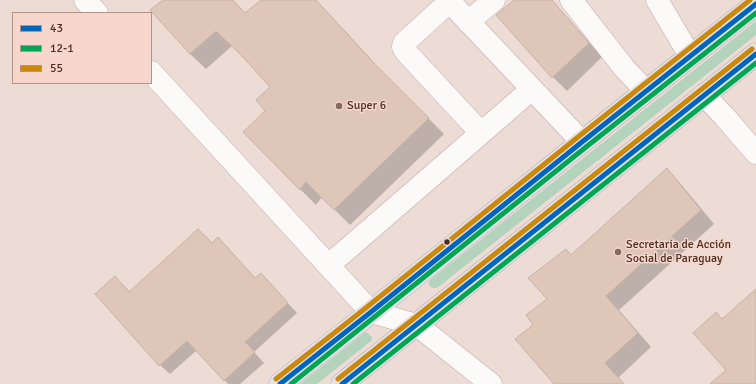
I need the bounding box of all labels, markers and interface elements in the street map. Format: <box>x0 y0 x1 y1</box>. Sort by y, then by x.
legend <box>12 12 152 84</box>
text: 43 <box>50 21 63 36</box>
text: 12-1 <box>50 41 74 56</box>
text: 55 <box>50 61 63 76</box>
place label: Super 6 <box>347 99 386 113</box>
marker: Super 6 <box>334 101 344 111</box>
unlabelled marker <box>442 237 452 247</box>
place label: Secretaría de Acción Social de Paraguay <box>626 238 731 266</box>
marker: Secretaría de Acción Social de Paraguay <box>613 247 623 257</box>

